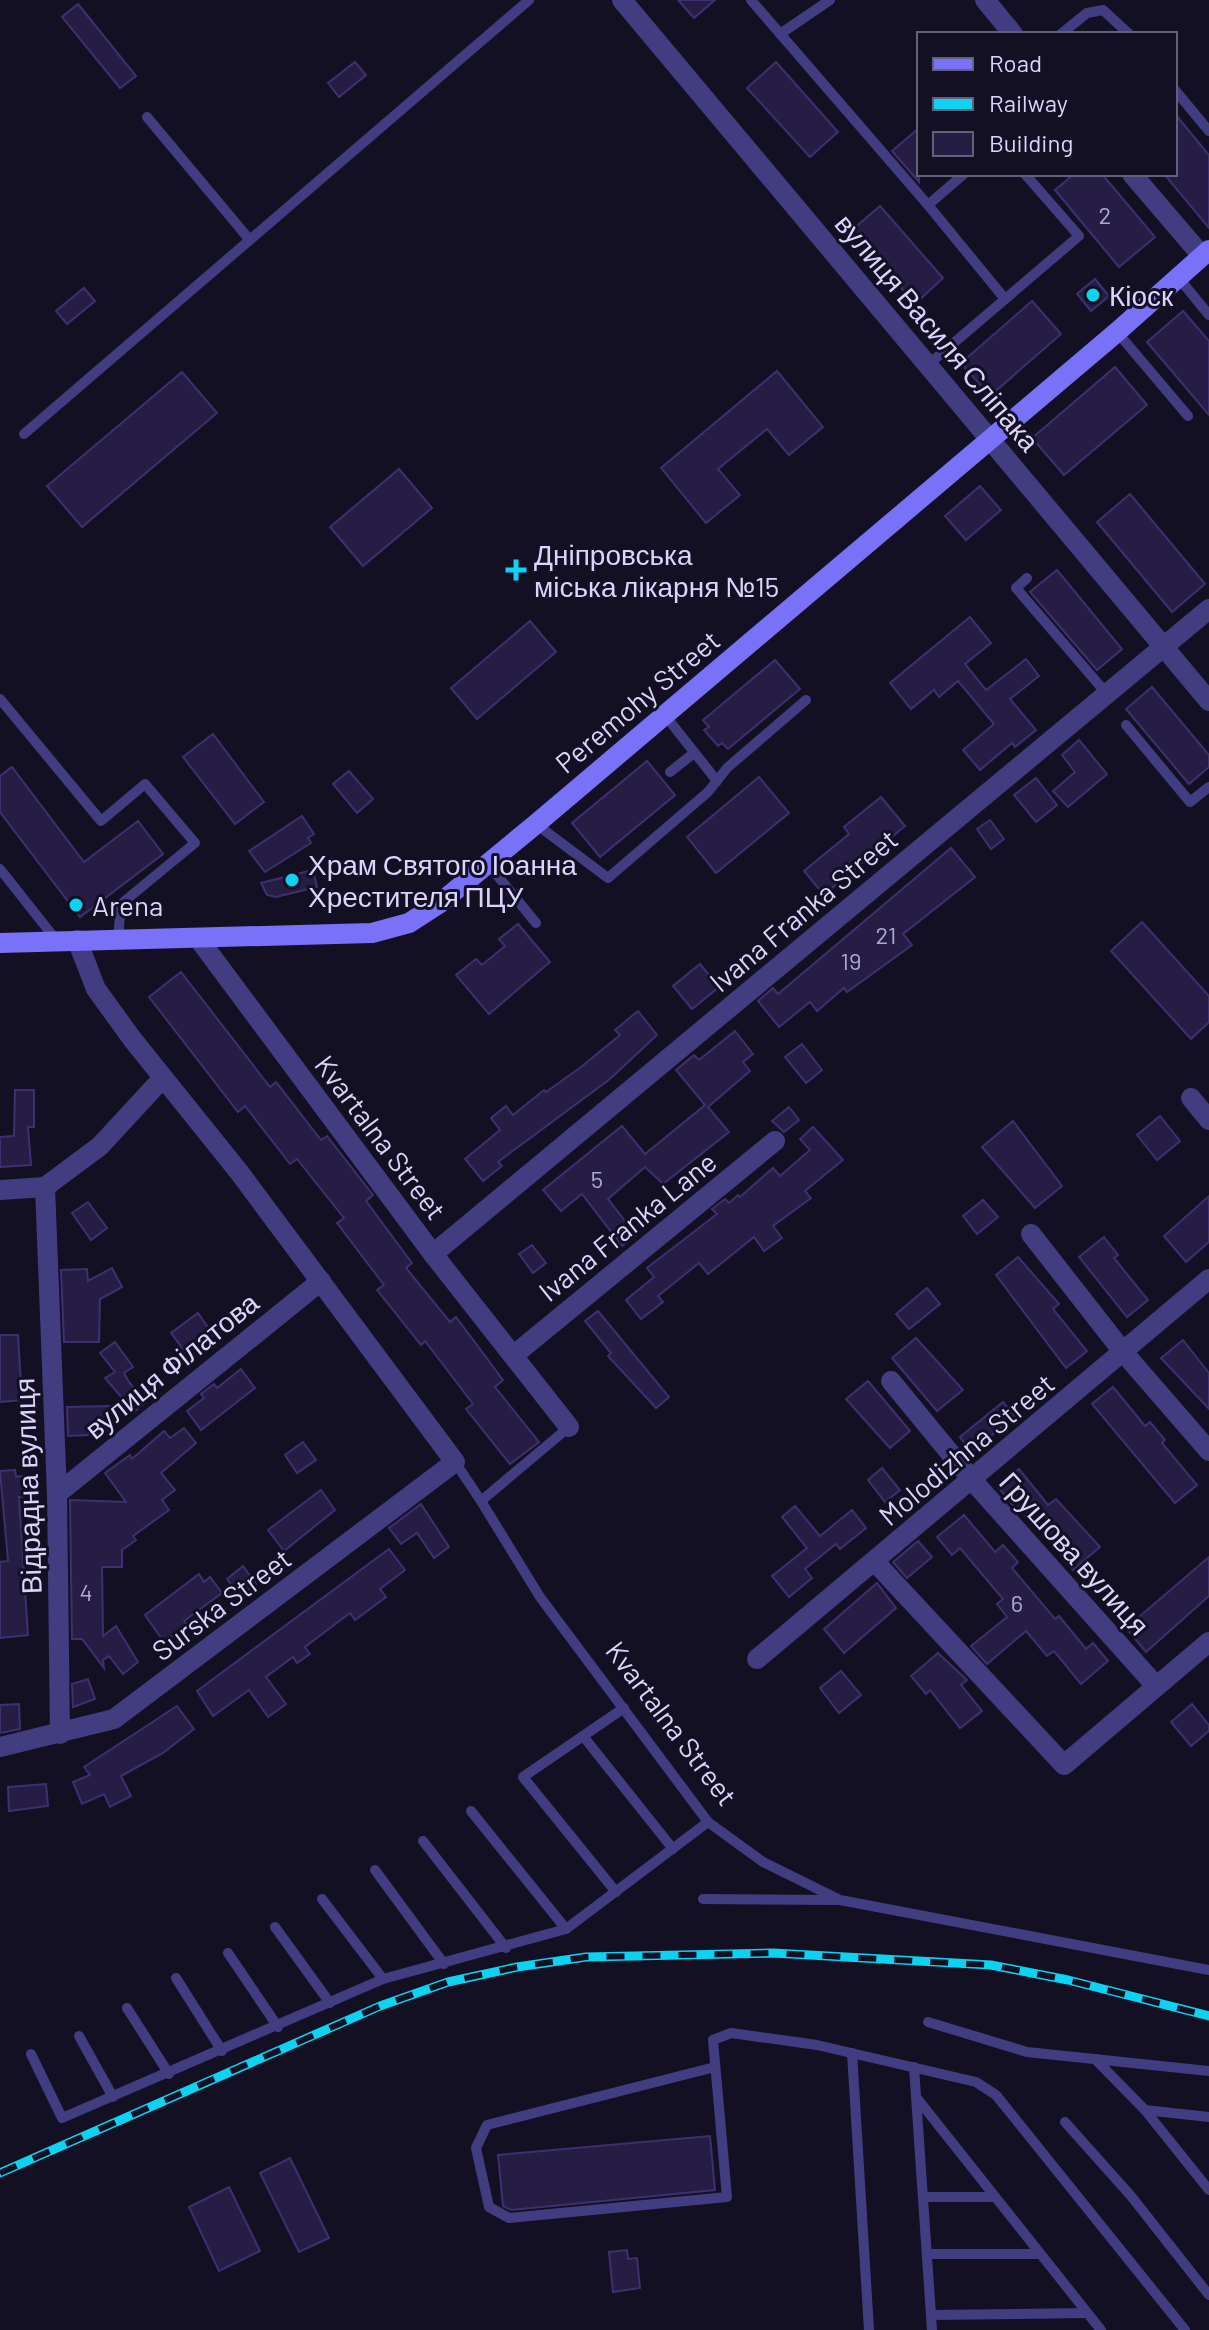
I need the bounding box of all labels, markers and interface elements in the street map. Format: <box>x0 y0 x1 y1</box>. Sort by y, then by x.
legend <box>917 32 1177 176</box>
text: Road <box>989 48 1042 77</box>
text: Railway <box>989 88 1068 117</box>
text: Building <box>989 128 1073 157</box>
house number: 2 <box>1099 200 1111 229</box>
street label: вулиця Василя Сліпака <box>829 206 1048 458</box>
place label: Кіоск <box>1109 278 1174 312</box>
marker: Кіоск <box>1084 286 1102 304</box>
place label: Дніпровська міська лікарня №15 <box>534 537 779 603</box>
marker: Дніпровська міська лікарня №15 <box>505 559 527 581</box>
street label: Peremohy Street <box>548 622 726 780</box>
street label: Ivana Franka Street <box>702 822 904 998</box>
place label: Храм Святого Іоанна Хрестителя ПЦУ <box>308 847 577 913</box>
marker: Храм Святого Іоанна Хрестителя ПЦУ <box>283 871 301 889</box>
place label: Arena <box>92 888 163 922</box>
marker: Arena <box>67 896 85 914</box>
house number: 21 <box>876 920 896 949</box>
house number: 19 <box>841 946 861 975</box>
street label: Kvartalna Street <box>308 1048 454 1226</box>
street label: Ivana Franka Lane <box>531 1144 723 1308</box>
house number: 5 <box>591 1164 603 1193</box>
street label: вулиця Філатова <box>77 1284 265 1445</box>
street label: Molodizhna Street <box>871 1366 1061 1532</box>
street label: Відрадна вулиця <box>6 1377 48 1595</box>
street label: Грушова вулиця <box>993 1465 1157 1641</box>
street label: Surska Street <box>145 1541 297 1667</box>
house number: 4 <box>79 1577 93 1606</box>
house number: 6 <box>1011 1588 1023 1617</box>
street label: Kvartalna Street <box>599 1634 745 1812</box>

